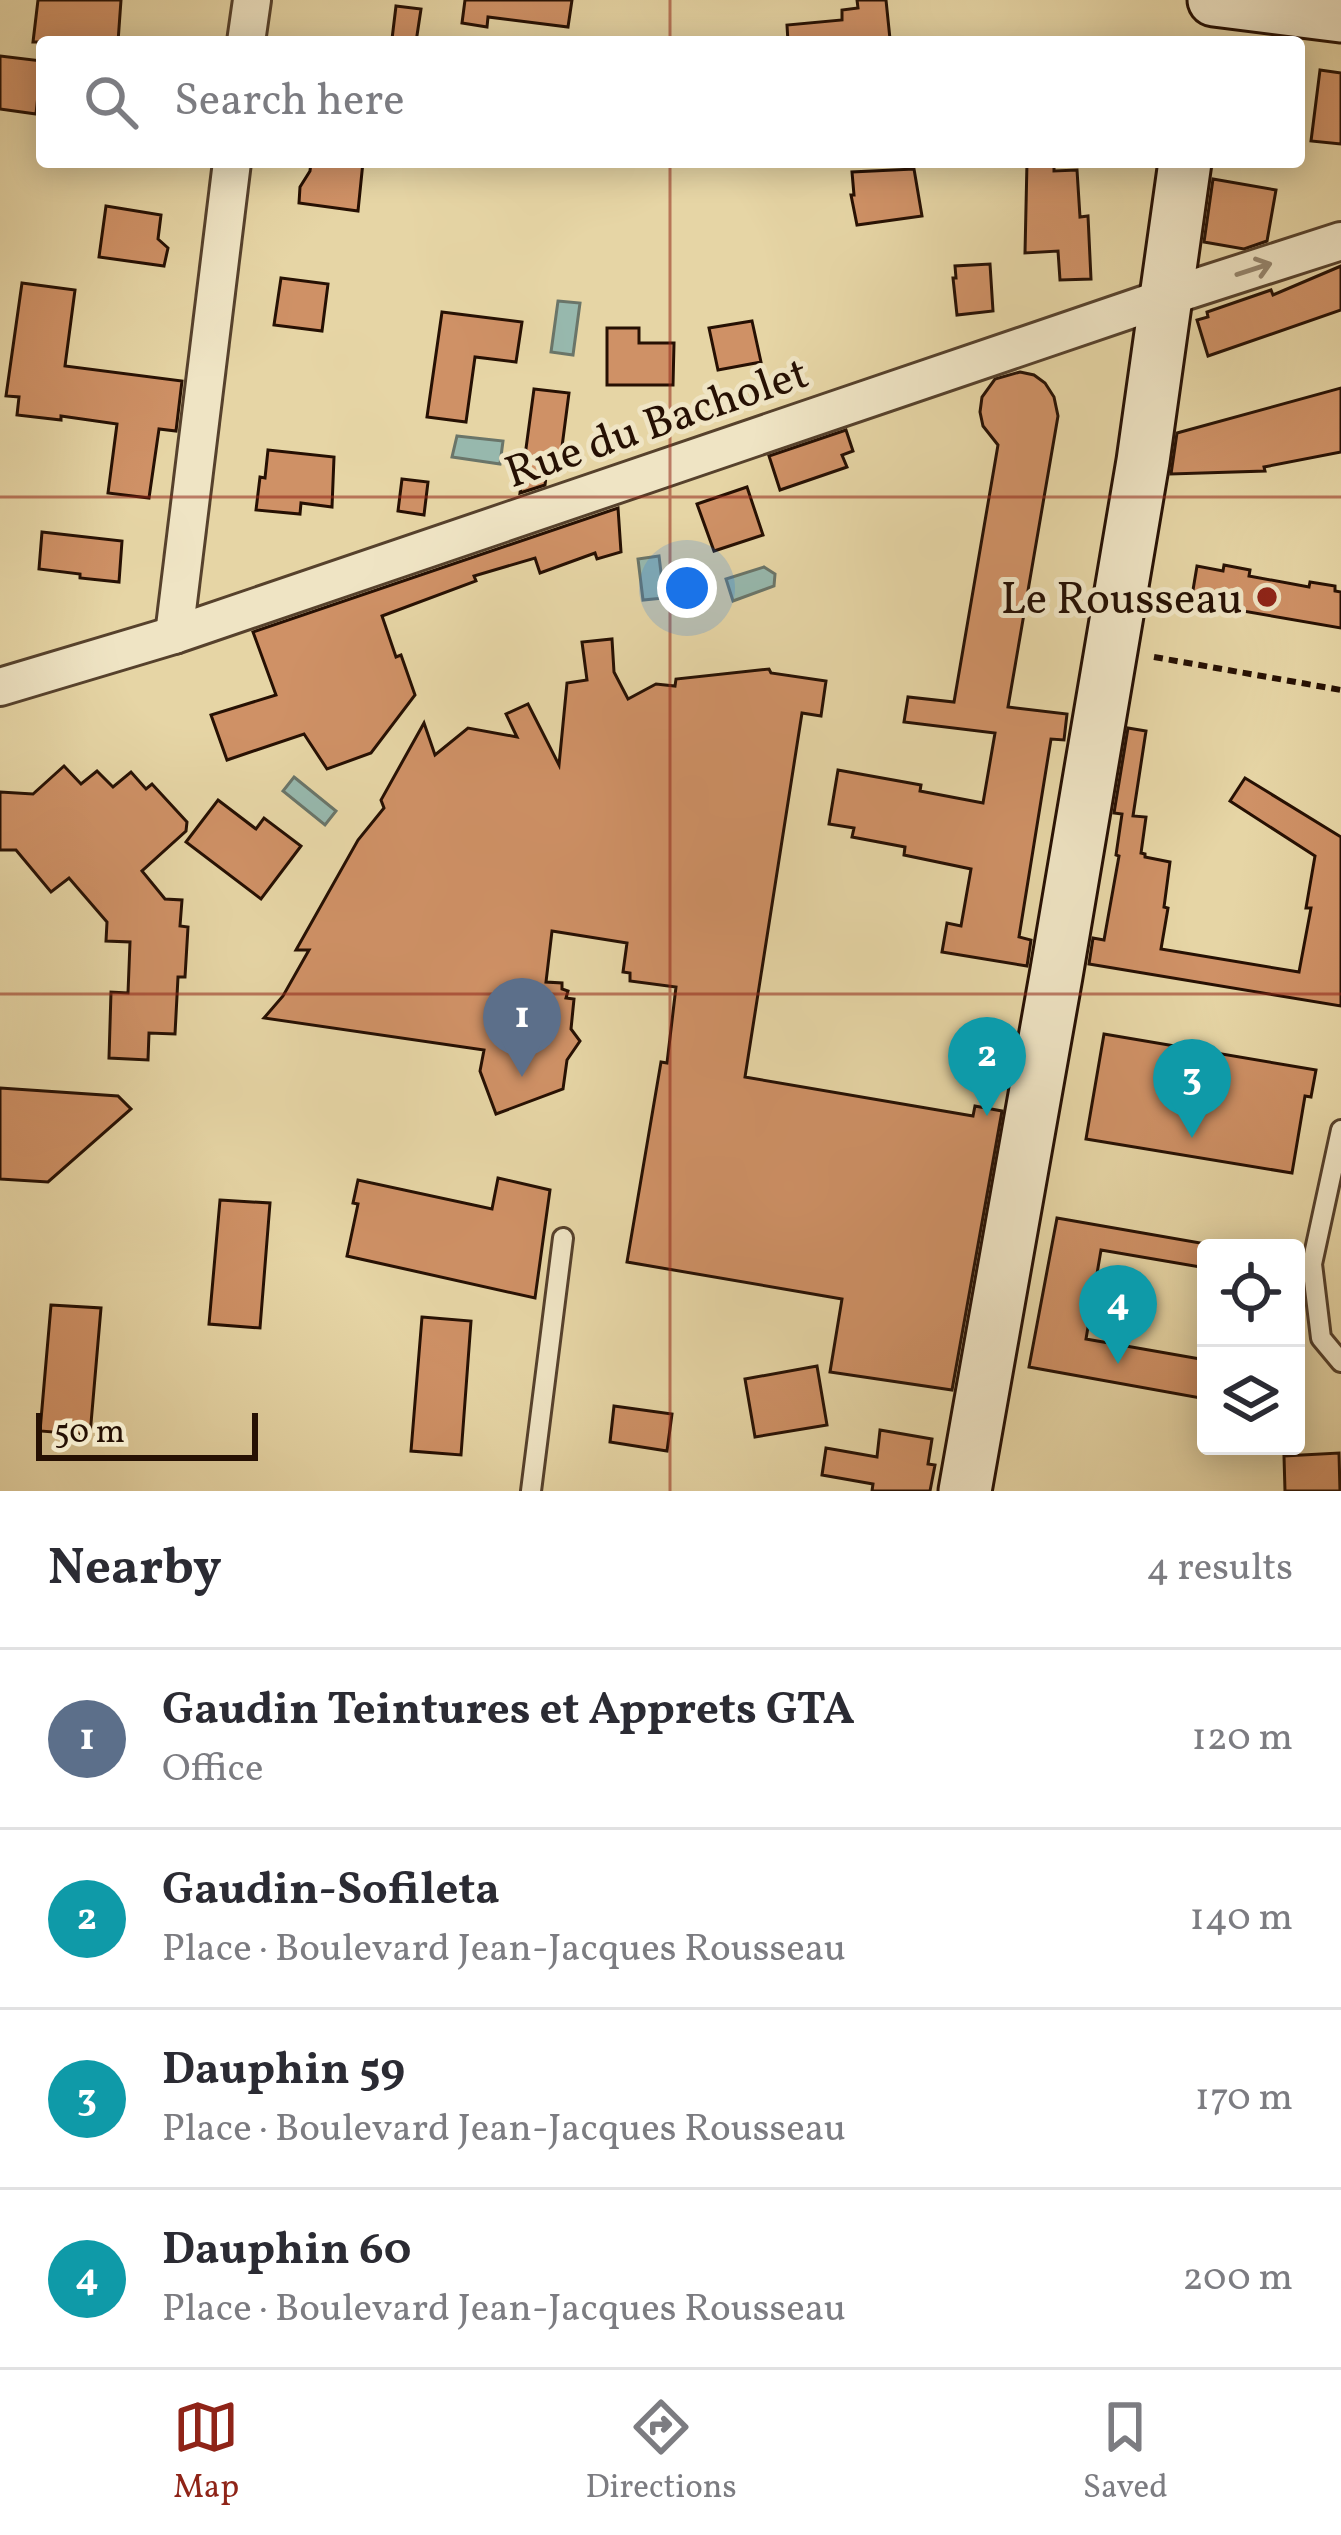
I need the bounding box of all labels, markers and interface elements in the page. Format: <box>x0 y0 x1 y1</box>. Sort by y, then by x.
search box <box>36 36 1305 168</box>
icon: search <box>78 69 144 135</box>
text: Search here <box>174 71 405 134</box>
one-way arrow <box>1234 256 1272 278</box>
street label: Rue du Bacholet <box>498 344 817 507</box>
your location <box>657 558 717 618</box>
place label: Le Rousseau <box>1001 570 1243 633</box>
marker: Le Rousseau <box>1254 584 1280 610</box>
pin: 1 <box>483 978 561 1077</box>
pin: 2 <box>948 1017 1026 1116</box>
pin: 3 <box>1153 1039 1231 1138</box>
map controls <box>1197 1239 1305 1455</box>
button: locate <box>1197 1239 1305 1347</box>
pin: 4 <box>1079 1265 1157 1364</box>
button: layers <box>1197 1347 1305 1455</box>
scale bar <box>36 1407 258 1460</box>
text: 50 m <box>54 1411 125 1457</box>
text: Nearby <box>48 1534 222 1605</box>
text: 4 results <box>1146 1542 1293 1596</box>
text: Gaudin Teintures et Apprets GTA <box>162 1680 855 1743</box>
text: 1 <box>79 1712 95 1766</box>
text: 120 m <box>1192 1712 1293 1766</box>
text: Office <box>162 1743 263 1797</box>
text: Gaudin-Sofileta <box>162 1860 500 1923</box>
text: 2 <box>77 1892 97 1946</box>
text: 140 m <box>1190 1892 1293 1946</box>
text: Place · Boulevard Jean-Jacques Rousseau <box>162 1923 846 1977</box>
text: Dauphin 59 <box>162 2040 405 2103</box>
text: 3 <box>77 2072 97 2126</box>
text: 170 m <box>1195 2072 1293 2126</box>
text: Place · Boulevard Jean-Jacques Rousseau <box>162 2103 846 2157</box>
text: Dauphin 60 <box>162 2220 411 2283</box>
text: 4 <box>75 2252 99 2306</box>
text: 200 m <box>1182 2252 1293 2306</box>
text: Place · Boulevard Jean-Jacques Rousseau <box>162 2283 846 2337</box>
tab: Map <box>173 2394 239 2512</box>
tab: Directions <box>585 2394 737 2512</box>
tab: Saved <box>1083 2394 1168 2512</box>

